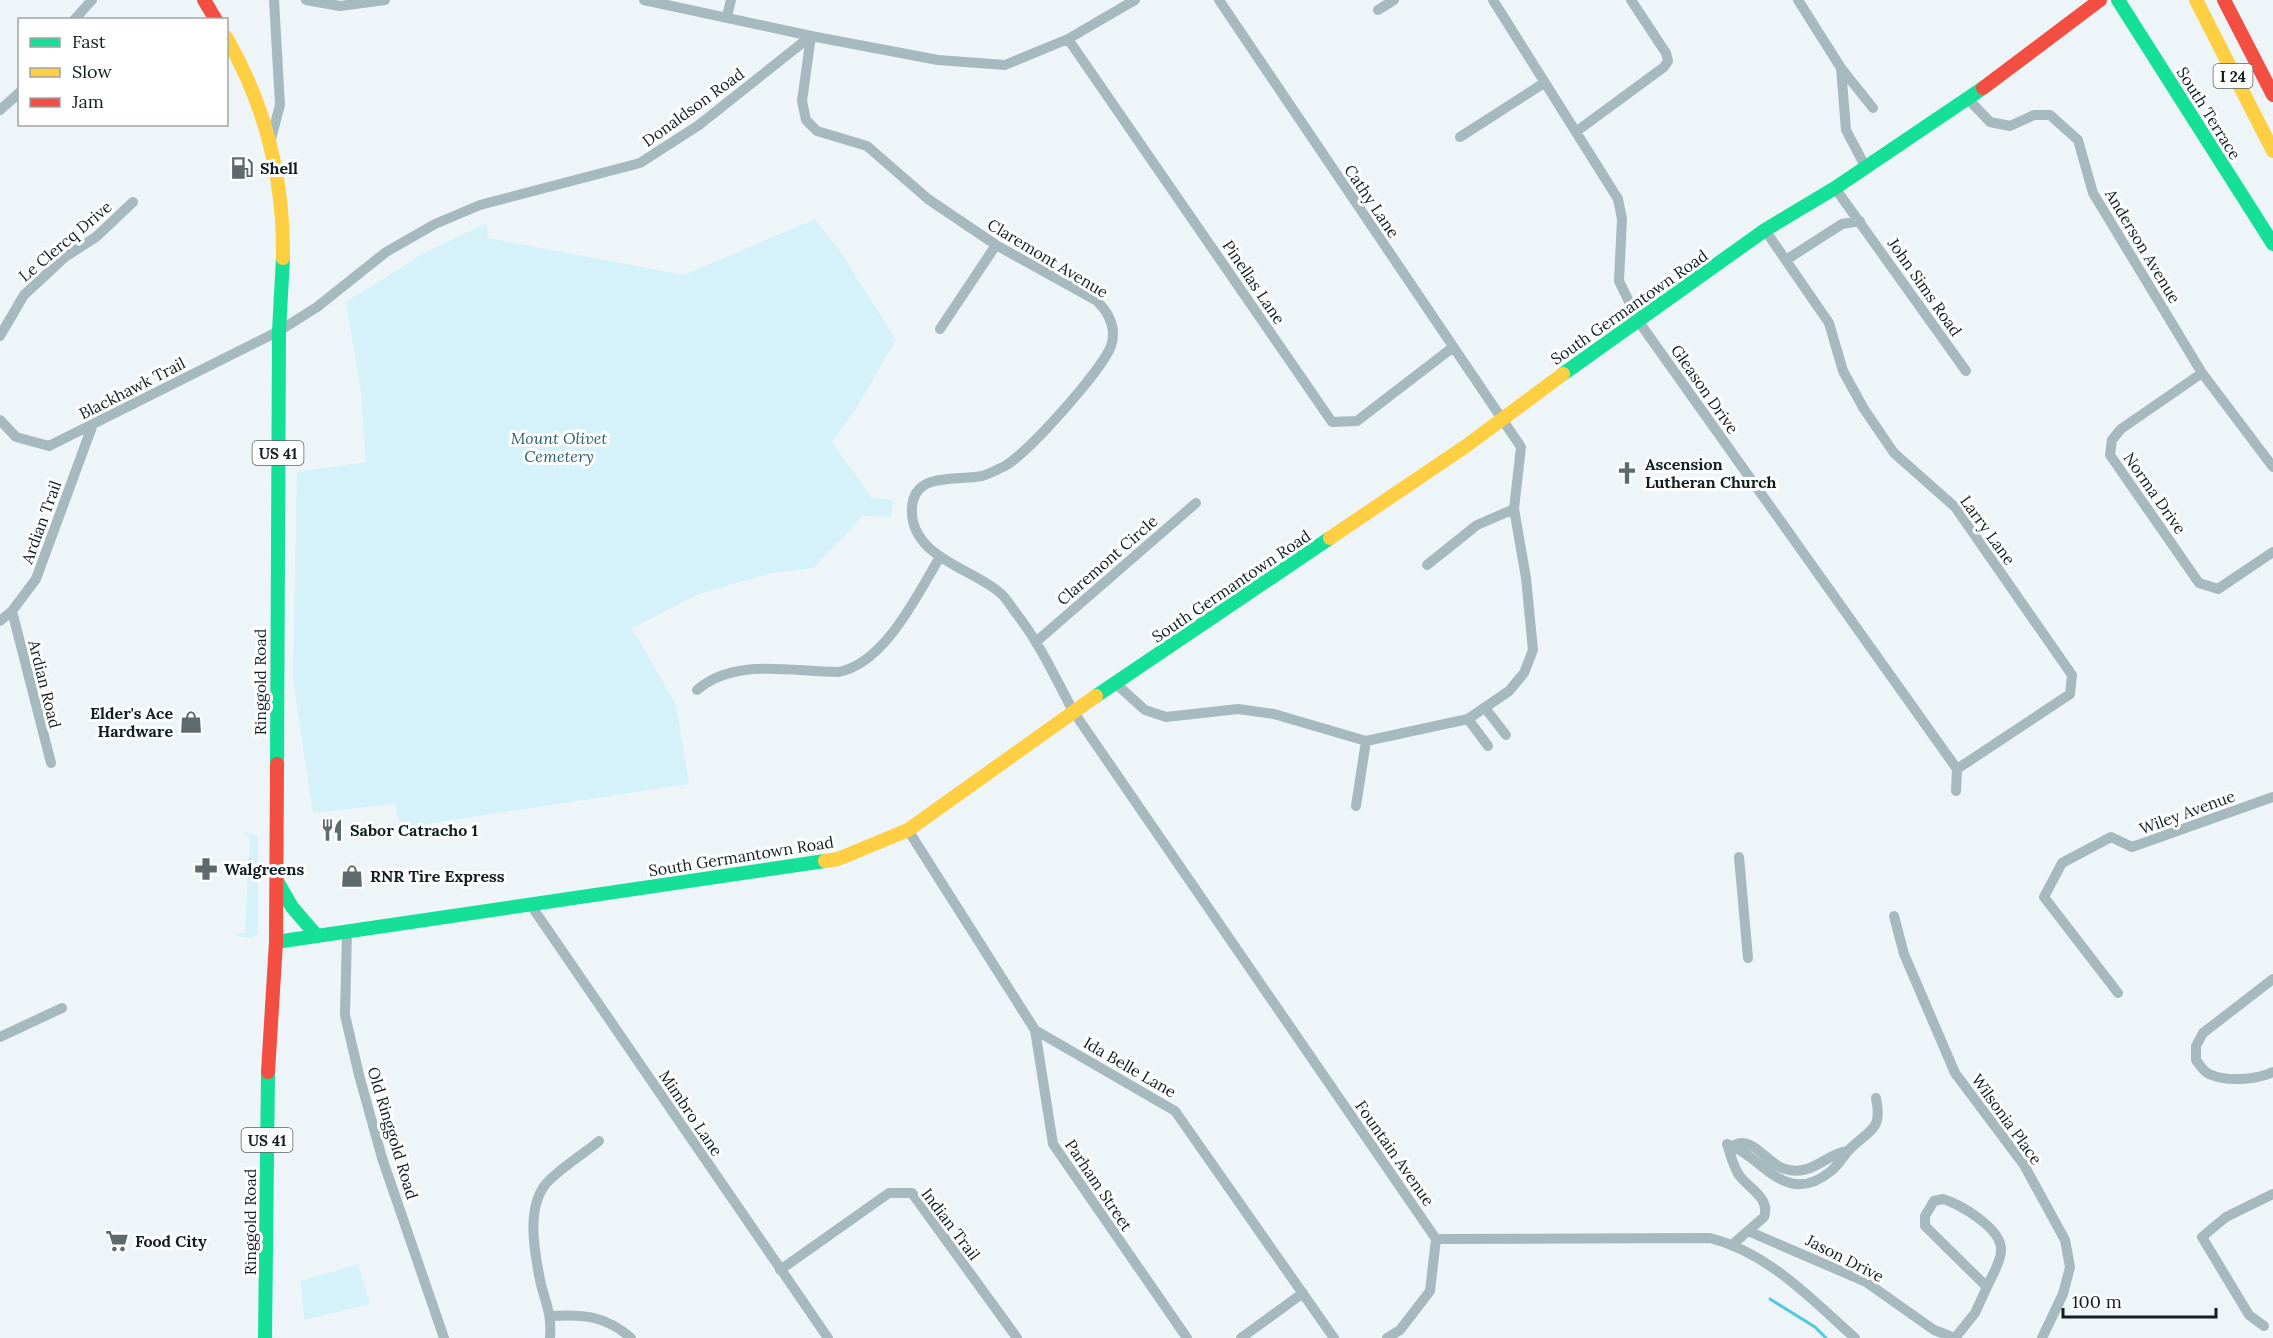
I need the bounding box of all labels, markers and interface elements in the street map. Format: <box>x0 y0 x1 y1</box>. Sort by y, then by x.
legend <box>18 18 228 126</box>
text: Fast <box>72 30 106 53</box>
text: Slow <box>72 60 112 83</box>
street label: Donaldson Road <box>638 63 748 151</box>
street label: South Terrace <box>2173 63 2246 163</box>
road number: I 24 <box>2214 64 2252 88</box>
text: Jam <box>71 90 104 113</box>
fuel station icon: Shell <box>229 155 255 181</box>
place label: Shell <box>260 158 298 178</box>
street label: Cathy Lane <box>1340 161 1404 242</box>
street label: Anderson Avenue <box>2100 184 2185 307</box>
street label: Le Clercq Drive <box>15 196 116 286</box>
street label: Claremont Avenue <box>984 214 1112 302</box>
street label: John Sims Road <box>1883 233 1966 340</box>
street label: Pinellas Lane <box>1218 236 1290 328</box>
street label: South Germantown Road <box>1547 245 1712 369</box>
street label: Gleason Drive <box>1667 341 1743 438</box>
street label: Blackhawk Trail <box>75 353 189 423</box>
park label: Mount Olivet Cemetery <box>511 428 607 466</box>
road number: US 41 <box>252 441 304 465</box>
street label: Norma Drive <box>2120 448 2191 538</box>
place label: Ascension Lutheran Church <box>1645 454 1776 492</box>
church icon: Ascension Lutheran Church <box>1614 460 1640 486</box>
street label: Ardian Trail <box>16 478 65 567</box>
street label: Larry Lane <box>1956 491 2020 569</box>
street label: Claremont Circle <box>1053 511 1162 609</box>
street label: South Germantown Road <box>1148 525 1315 647</box>
street label: Ringgold Road <box>250 628 270 735</box>
street label: Ardian Road <box>24 637 66 731</box>
place label: Elder's Ace Hardware <box>90 703 173 741</box>
shop icon: Elder's Ace Hardware <box>178 709 204 735</box>
street label: Wiley Avenue <box>2137 785 2238 839</box>
restaurant icon: Sabor Catracho 1 <box>319 817 345 843</box>
place label: Sabor Catracho 1 <box>350 820 478 840</box>
street label: South Germantown Road <box>647 831 835 881</box>
pharmacy icon: Walgreens <box>193 856 219 882</box>
place label: Walgreens <box>224 859 304 879</box>
shop icon: RNR Tire Express <box>339 863 365 889</box>
place label: RNR Tire Express <box>370 866 505 886</box>
street label: Ida Belle Lane <box>1080 1032 1180 1102</box>
street label: Old Ringgold Road <box>363 1064 423 1202</box>
street label: Mimbro Lane <box>655 1066 727 1160</box>
street label: Wilsonia Place <box>1967 1070 2047 1169</box>
street label: Fountain Avenue <box>1351 1096 1439 1210</box>
road number: US 41 <box>242 1128 292 1152</box>
street label: Parham Street <box>1061 1135 1137 1235</box>
street label: Ringgold Road <box>240 1168 260 1275</box>
street label: Indian Trail <box>917 1184 985 1264</box>
supermarket icon: Food City <box>104 1228 130 1254</box>
street label: Jason Drive <box>1802 1229 1888 1286</box>
place label: Food City <box>135 1231 207 1251</box>
scale bar <box>2063 1281 2216 1319</box>
text: 100 m <box>2072 1290 2122 1313</box>

